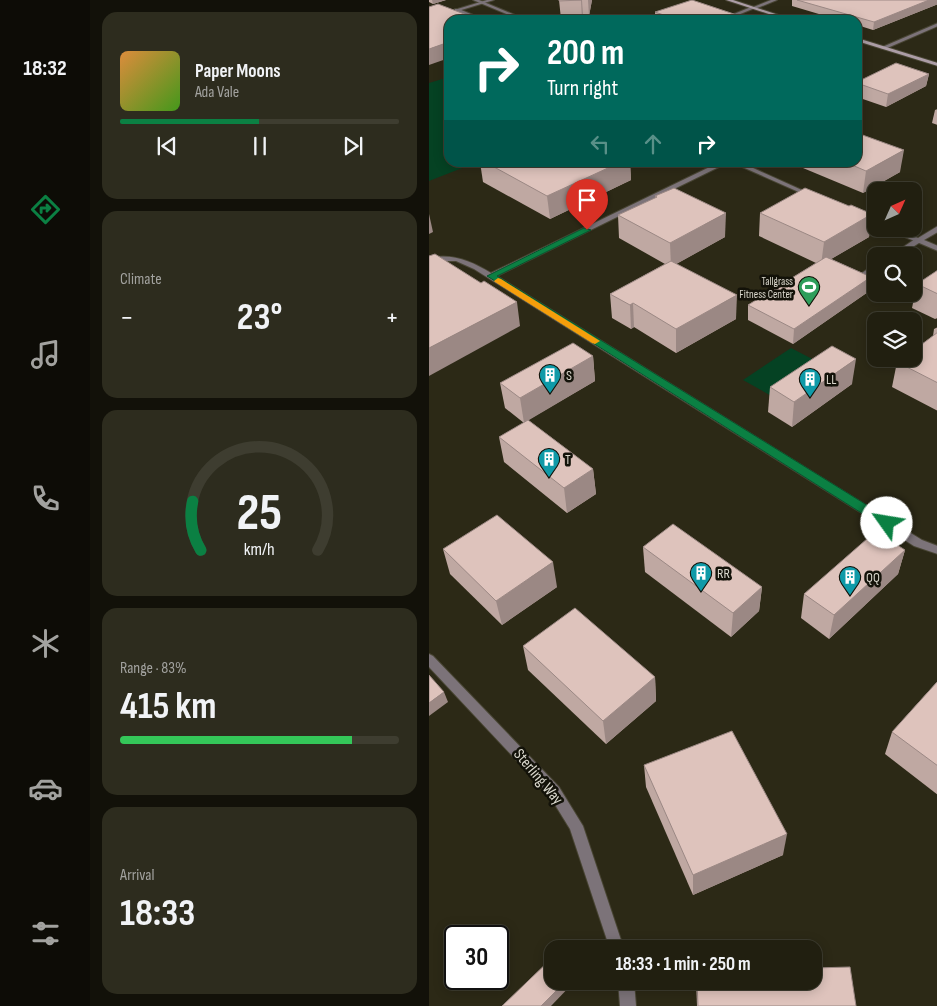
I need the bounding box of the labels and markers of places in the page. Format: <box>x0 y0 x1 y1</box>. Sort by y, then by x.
pin <box>566 179 608 230</box>
place label: Tallgrass Fitness Center <box>739 275 793 301</box>
sports icon: Tallgrass Fitness Center <box>797 275 821 306</box>
building icon: S <box>538 363 562 394</box>
place label: S <box>566 367 572 384</box>
building icon: LL <box>798 367 822 398</box>
place label: LL <box>826 371 836 388</box>
building icon: T <box>537 447 561 478</box>
place label: T <box>565 451 571 468</box>
building icon: RR <box>689 561 713 592</box>
place label: RR <box>717 565 730 582</box>
building icon: QQ <box>838 565 862 596</box>
place label: QQ <box>866 569 880 586</box>

